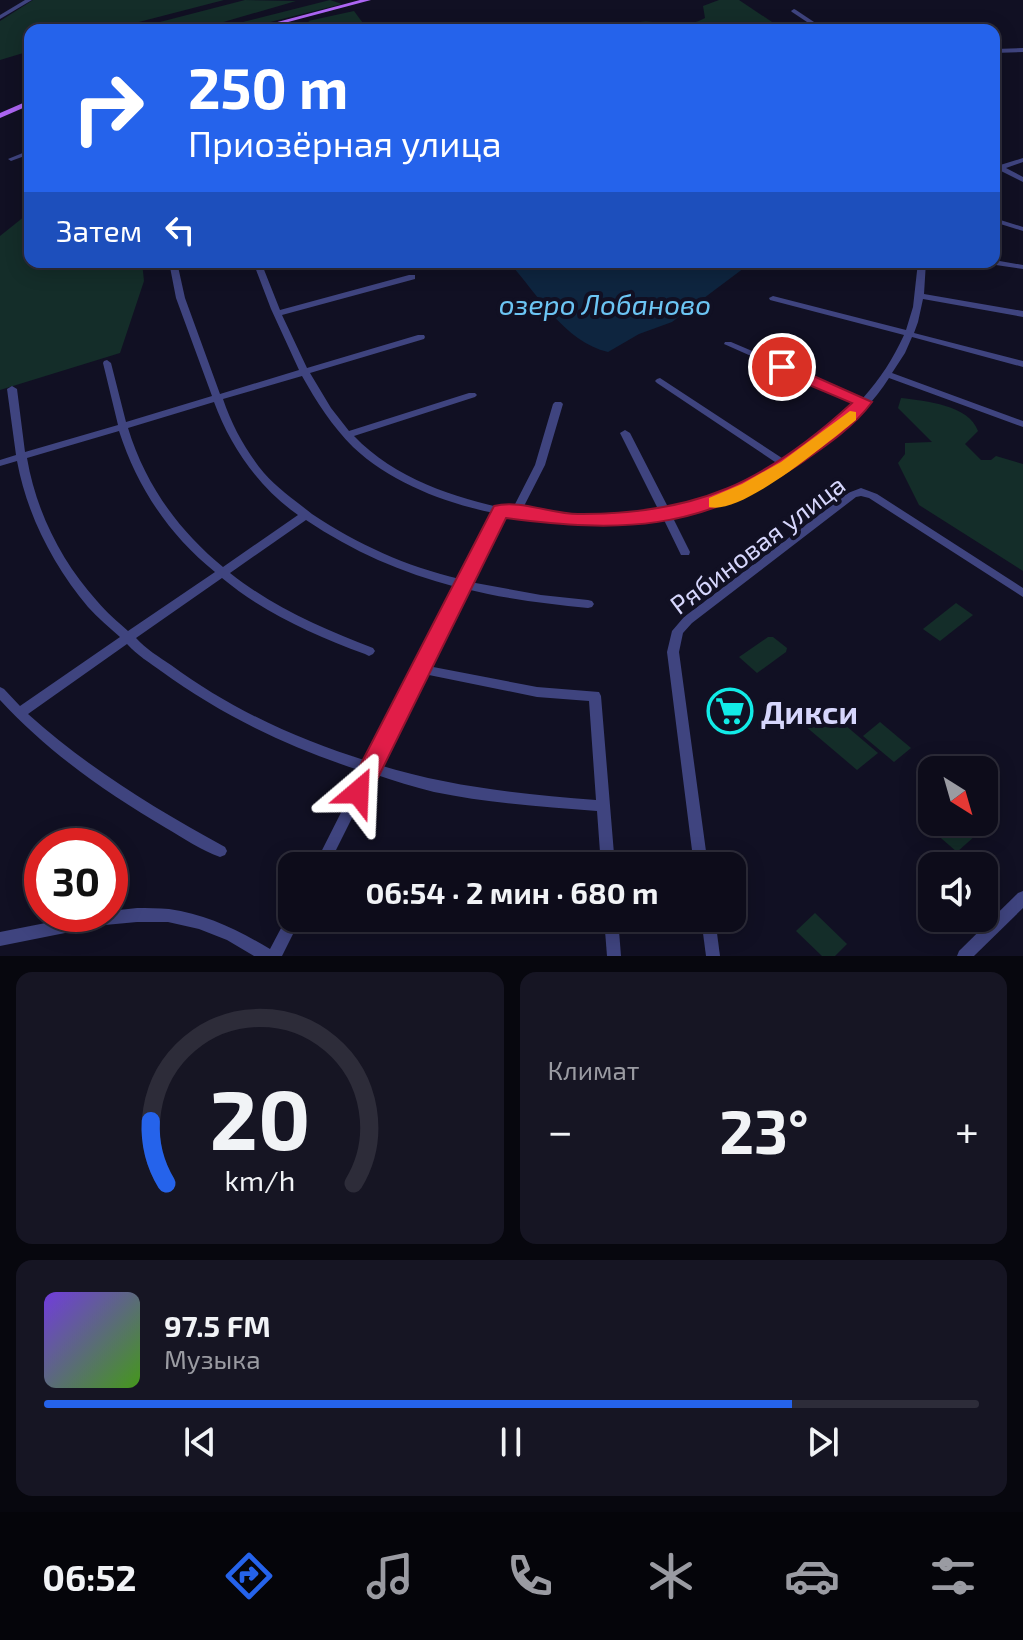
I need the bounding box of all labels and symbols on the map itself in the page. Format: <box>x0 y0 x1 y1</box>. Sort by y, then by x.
water label: озеро Лобаново <box>499 287 711 321</box>
pin <box>748 333 816 401</box>
street label: Рябиновая улица <box>663 468 851 621</box>
supermarket icon: Дикси <box>706 687 754 735</box>
place label: Дикси <box>761 692 858 730</box>
position arrow <box>316 750 400 834</box>
north arrow <box>918 756 998 836</box>
speed limit sign: 30 <box>24 828 128 932</box>

